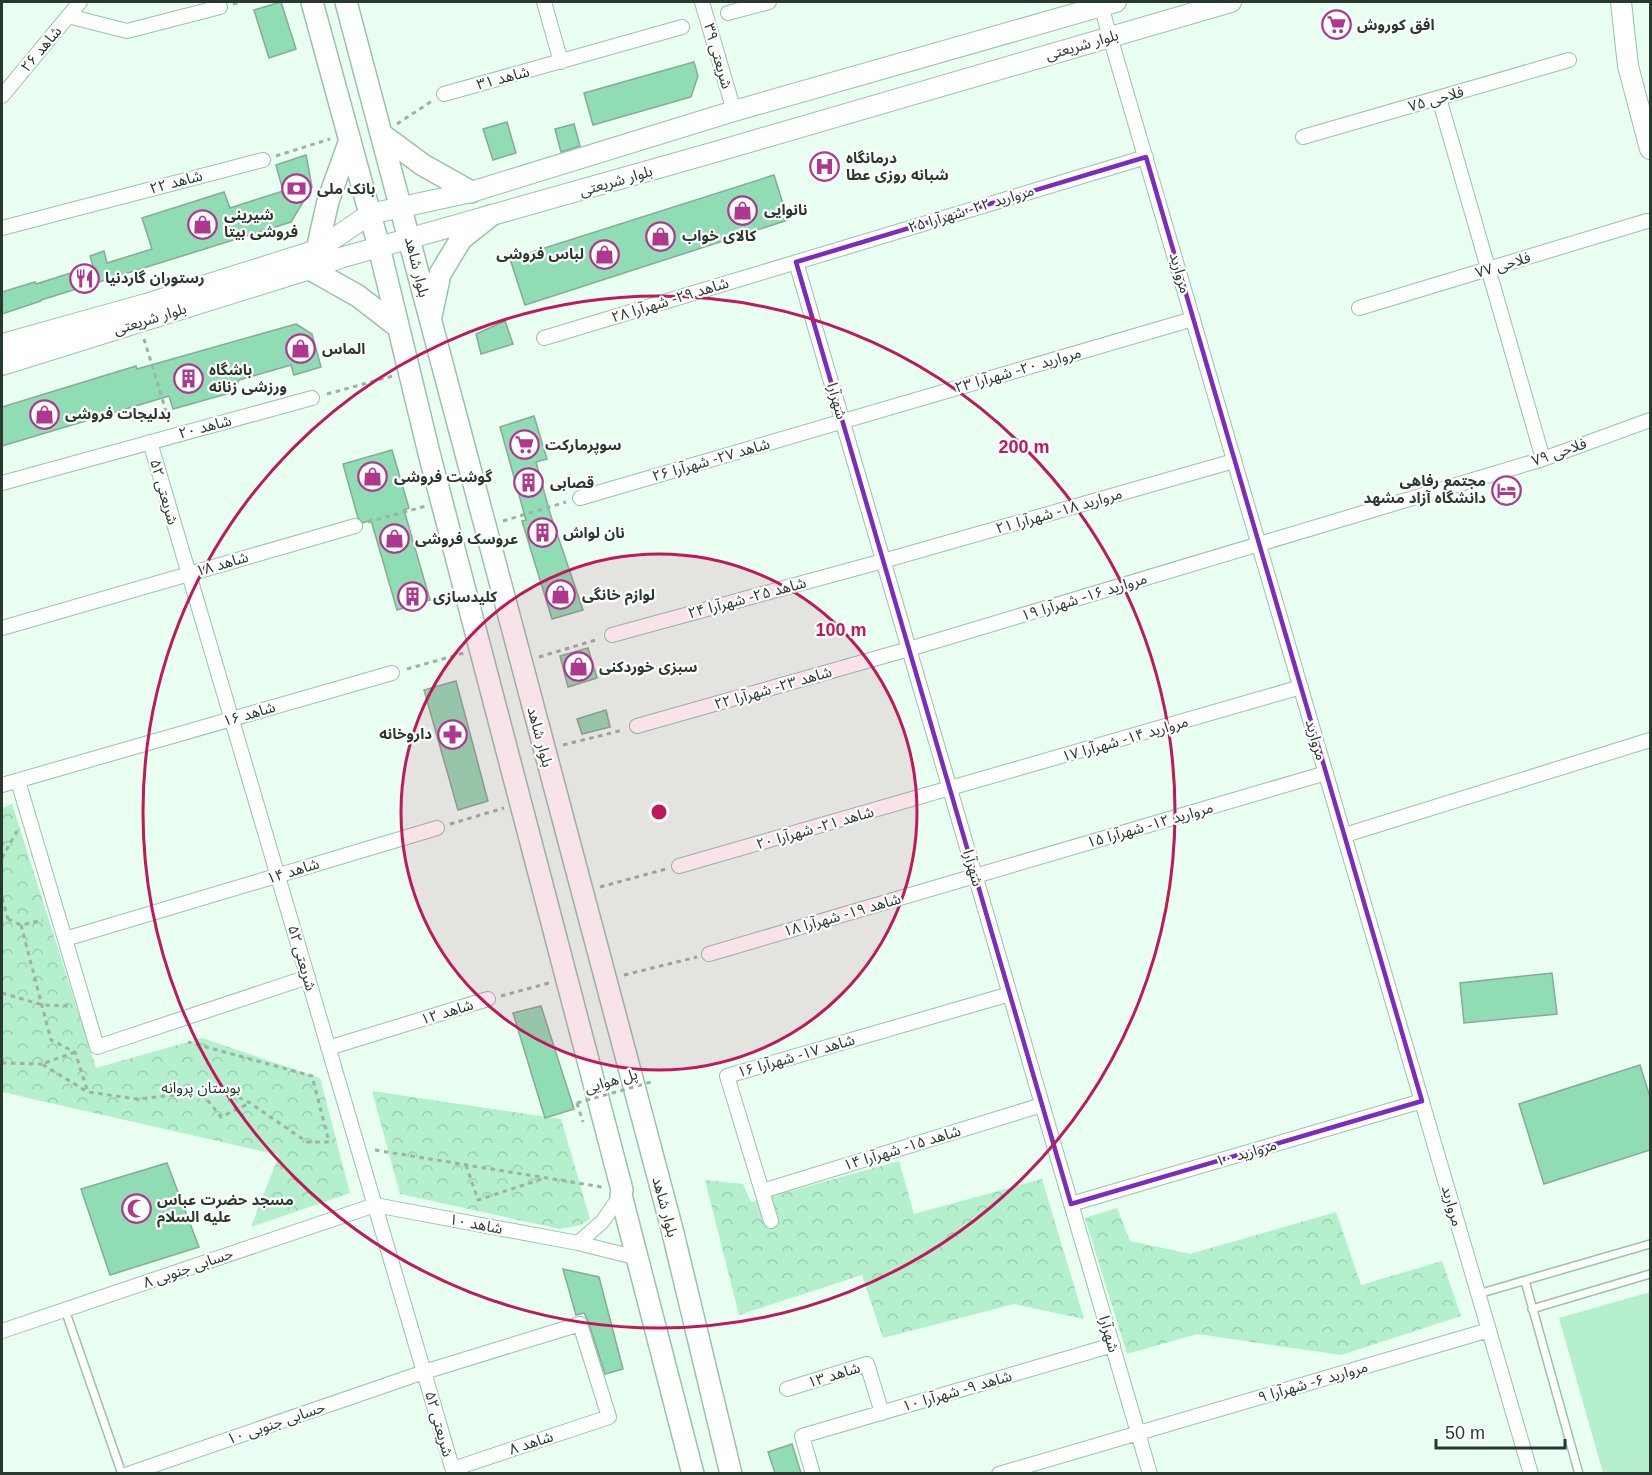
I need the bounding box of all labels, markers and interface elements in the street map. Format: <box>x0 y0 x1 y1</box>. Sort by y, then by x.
supermarket icon: افق کوروش <box>1320 9 1352 41</box>
place label: افق کوروش <box>1357 16 1435 34</box>
street label: شریعتی ۳۹ <box>700 21 736 91</box>
street label: شاهد ۲۶ <box>17 22 65 75</box>
street label: بلوار شریعتی <box>1043 26 1121 64</box>
street label: شاهد ۳۱ <box>475 62 531 93</box>
street label: فلاحی ۷۵ <box>1406 82 1466 115</box>
place label: درمانگاه شبانه روزی عطا <box>846 149 949 184</box>
hospital icon: درمانگاه شبانه روزی عطا <box>809 151 841 183</box>
street label: بلوار شریعتی <box>577 162 655 200</box>
street label: شاهد ۲۲ <box>148 166 204 197</box>
bank icon: بانک ملی <box>280 173 312 205</box>
place label: بانک ملی <box>317 180 376 198</box>
street label: مروارید ۲۲- شهرآرا ۲۵ <box>906 181 1036 237</box>
shop icon: نانوایی <box>727 194 759 226</box>
place label: نانوایی <box>764 201 808 219</box>
place label: شیرینی فروشی بیتا <box>224 206 298 241</box>
shop icon: شیرینی فروشی بیتا <box>187 208 219 240</box>
shop icon: کالای خواب <box>645 220 677 252</box>
place label: کالای خواب <box>682 227 756 245</box>
street label: بلوار شاهد <box>401 235 433 299</box>
shop icon: لباس فروشی <box>589 238 621 270</box>
place label: لباس فروشی <box>496 245 584 263</box>
street label: فلاحی ۷۷ <box>1473 248 1533 282</box>
street label: مروارید <box>1166 251 1194 295</box>
restaurant icon: رستوران گاردنیا <box>68 262 100 294</box>
place label: رستوران گاردنیا <box>105 269 205 287</box>
street label: شاهد ۲۹- شهرآرا ۲۸ <box>609 274 731 326</box>
street label: بلوار شریعتی <box>111 299 189 339</box>
shop icon: الماس <box>285 333 317 365</box>
place label: الماس <box>322 340 365 358</box>
street label: مروارید ۲۰- شهرآرا ۲۳ <box>953 343 1083 397</box>
place label: باشگاه ورزشی زنانه <box>209 361 287 396</box>
building icon: باشگاه ورزشی زنانه <box>172 363 204 395</box>
street label: شهرآرا <box>823 381 851 422</box>
shop icon: بدلیجات فروشی <box>28 398 60 430</box>
place label: بدلیجات فروشی <box>65 405 171 423</box>
street label: شاهد ۲۰ <box>177 411 233 442</box>
supermarket icon: سوپرمارکت <box>508 429 540 461</box>
street label: فلاحی ۷۹ <box>1529 434 1589 470</box>
street label: شاهد ۲۷- شهرآرا ۲۶ <box>650 435 772 485</box>
place label: سوپرمارکت <box>545 436 622 455</box>
text: 200 m <box>998 437 1050 457</box>
street label: شریعتی ۵۲ <box>146 457 182 527</box>
shop icon: گوشت فروشی <box>357 461 389 493</box>
building icon: قصابی <box>513 467 545 499</box>
place label: گوشت فروشی <box>394 468 492 486</box>
place label: مجتمع رفاهی دانشگاه آزاد مشهد <box>1363 472 1486 507</box>
place label: قصابی <box>550 474 594 492</box>
hotel icon: مجتمع رفاهی دانشگاه آزاد مشهد <box>1491 474 1523 506</box>
street label: مروارید ۱۸- شهرآرا ۲۱ <box>994 484 1124 538</box>
building icon: نان لواش <box>526 517 558 549</box>
shop icon: عروسک فروشی <box>378 523 410 555</box>
place label: نان لواش <box>563 524 625 542</box>
place label: عروسک فروشی <box>415 530 518 548</box>
street label: شاهد ۱۸ <box>194 548 250 579</box>
street label: مروارید ۱۶- شهرآرا ۱۹ <box>1019 569 1149 625</box>
street label: شاهد ۲۵- شهرآرا ۲۴ <box>686 573 808 622</box>
shop icon: لوازم خانگی <box>545 579 577 611</box>
building icon: کلیدسازی <box>396 581 428 613</box>
place label: لوازم خانگی <box>582 586 655 606</box>
place label: کلیدسازی <box>433 588 497 606</box>
text: 100 m <box>815 620 867 640</box>
shop icon: سبزی خوردکنی <box>562 651 594 683</box>
place label: سبزی خوردکنی <box>599 658 698 676</box>
street label: شاهد ۲۳- شهرآرا ۲۲ <box>712 663 834 713</box>
street label: شاهد ۱۶ <box>221 698 277 729</box>
street label: بلوار شاهد <box>523 705 557 769</box>
street label: مروارید ۱۴- شهرآرا ۱۷ <box>1060 712 1190 766</box>
pharmacy icon: داروخانه <box>437 718 469 750</box>
street label: مروارید <box>1302 718 1330 762</box>
place label: داروخانه <box>379 725 432 743</box>
street label: مروارید ۱۲- شهرآرا ۱۵ <box>1085 798 1215 852</box>
centre of rings <box>649 802 669 822</box>
street label: شاهد ۲۱- شهرآرا ۲۰ <box>754 803 876 853</box>
street label: شهرآرا <box>959 848 987 889</box>
street label: شاهد ۱۴ <box>265 854 321 887</box>
street label: شاهد ۱۹- شهرآرا ۱۸ <box>781 890 903 940</box>
street label: شریعتی ۵۲ <box>284 923 320 993</box>
street label: شاهد ۱۲ <box>419 995 475 1028</box>
street label: شاهد ۱۷- شهرآرا ۱۶ <box>735 1031 857 1081</box>
street label: پل هوایی <box>582 1065 640 1098</box>
park label: بوستان پروانه <box>161 1079 241 1098</box>
street label: شاهد ۱۵- شهرآرا ۱۴ <box>841 1122 963 1174</box>
street label: مروارید ۱۰ <box>1213 1136 1279 1170</box>
street label: بلوار شاهد <box>648 1175 682 1239</box>
street label: مروارید <box>1438 1184 1466 1228</box>
place label: مسجد حضرت عباس علیه السلام <box>157 1191 294 1228</box>
mosque icon: مسجد حضرت عباس علیه السلام <box>120 1193 152 1225</box>
street label: شاهد ۱۰ <box>448 1210 504 1237</box>
street label: حسابی جنوبی ۸ <box>141 1244 236 1292</box>
street label: شهرآرا <box>1095 1314 1123 1355</box>
street label: شاهد ۱۳ <box>806 1358 862 1391</box>
street label: مروارید ۶- شهرآرا ۹ <box>1256 1358 1370 1406</box>
street label: شاهد ۹- شهرآرا ۱۰ <box>900 1367 1014 1415</box>
street label: شریعتی ۵۲ <box>421 1389 457 1459</box>
street label: حسابی جنوبی ۱۰ <box>225 1398 328 1448</box>
scale bar <box>1436 1412 1565 1450</box>
text: 50 m <box>1445 1423 1485 1443</box>
street label: شاهد ۸ <box>507 1427 555 1458</box>

